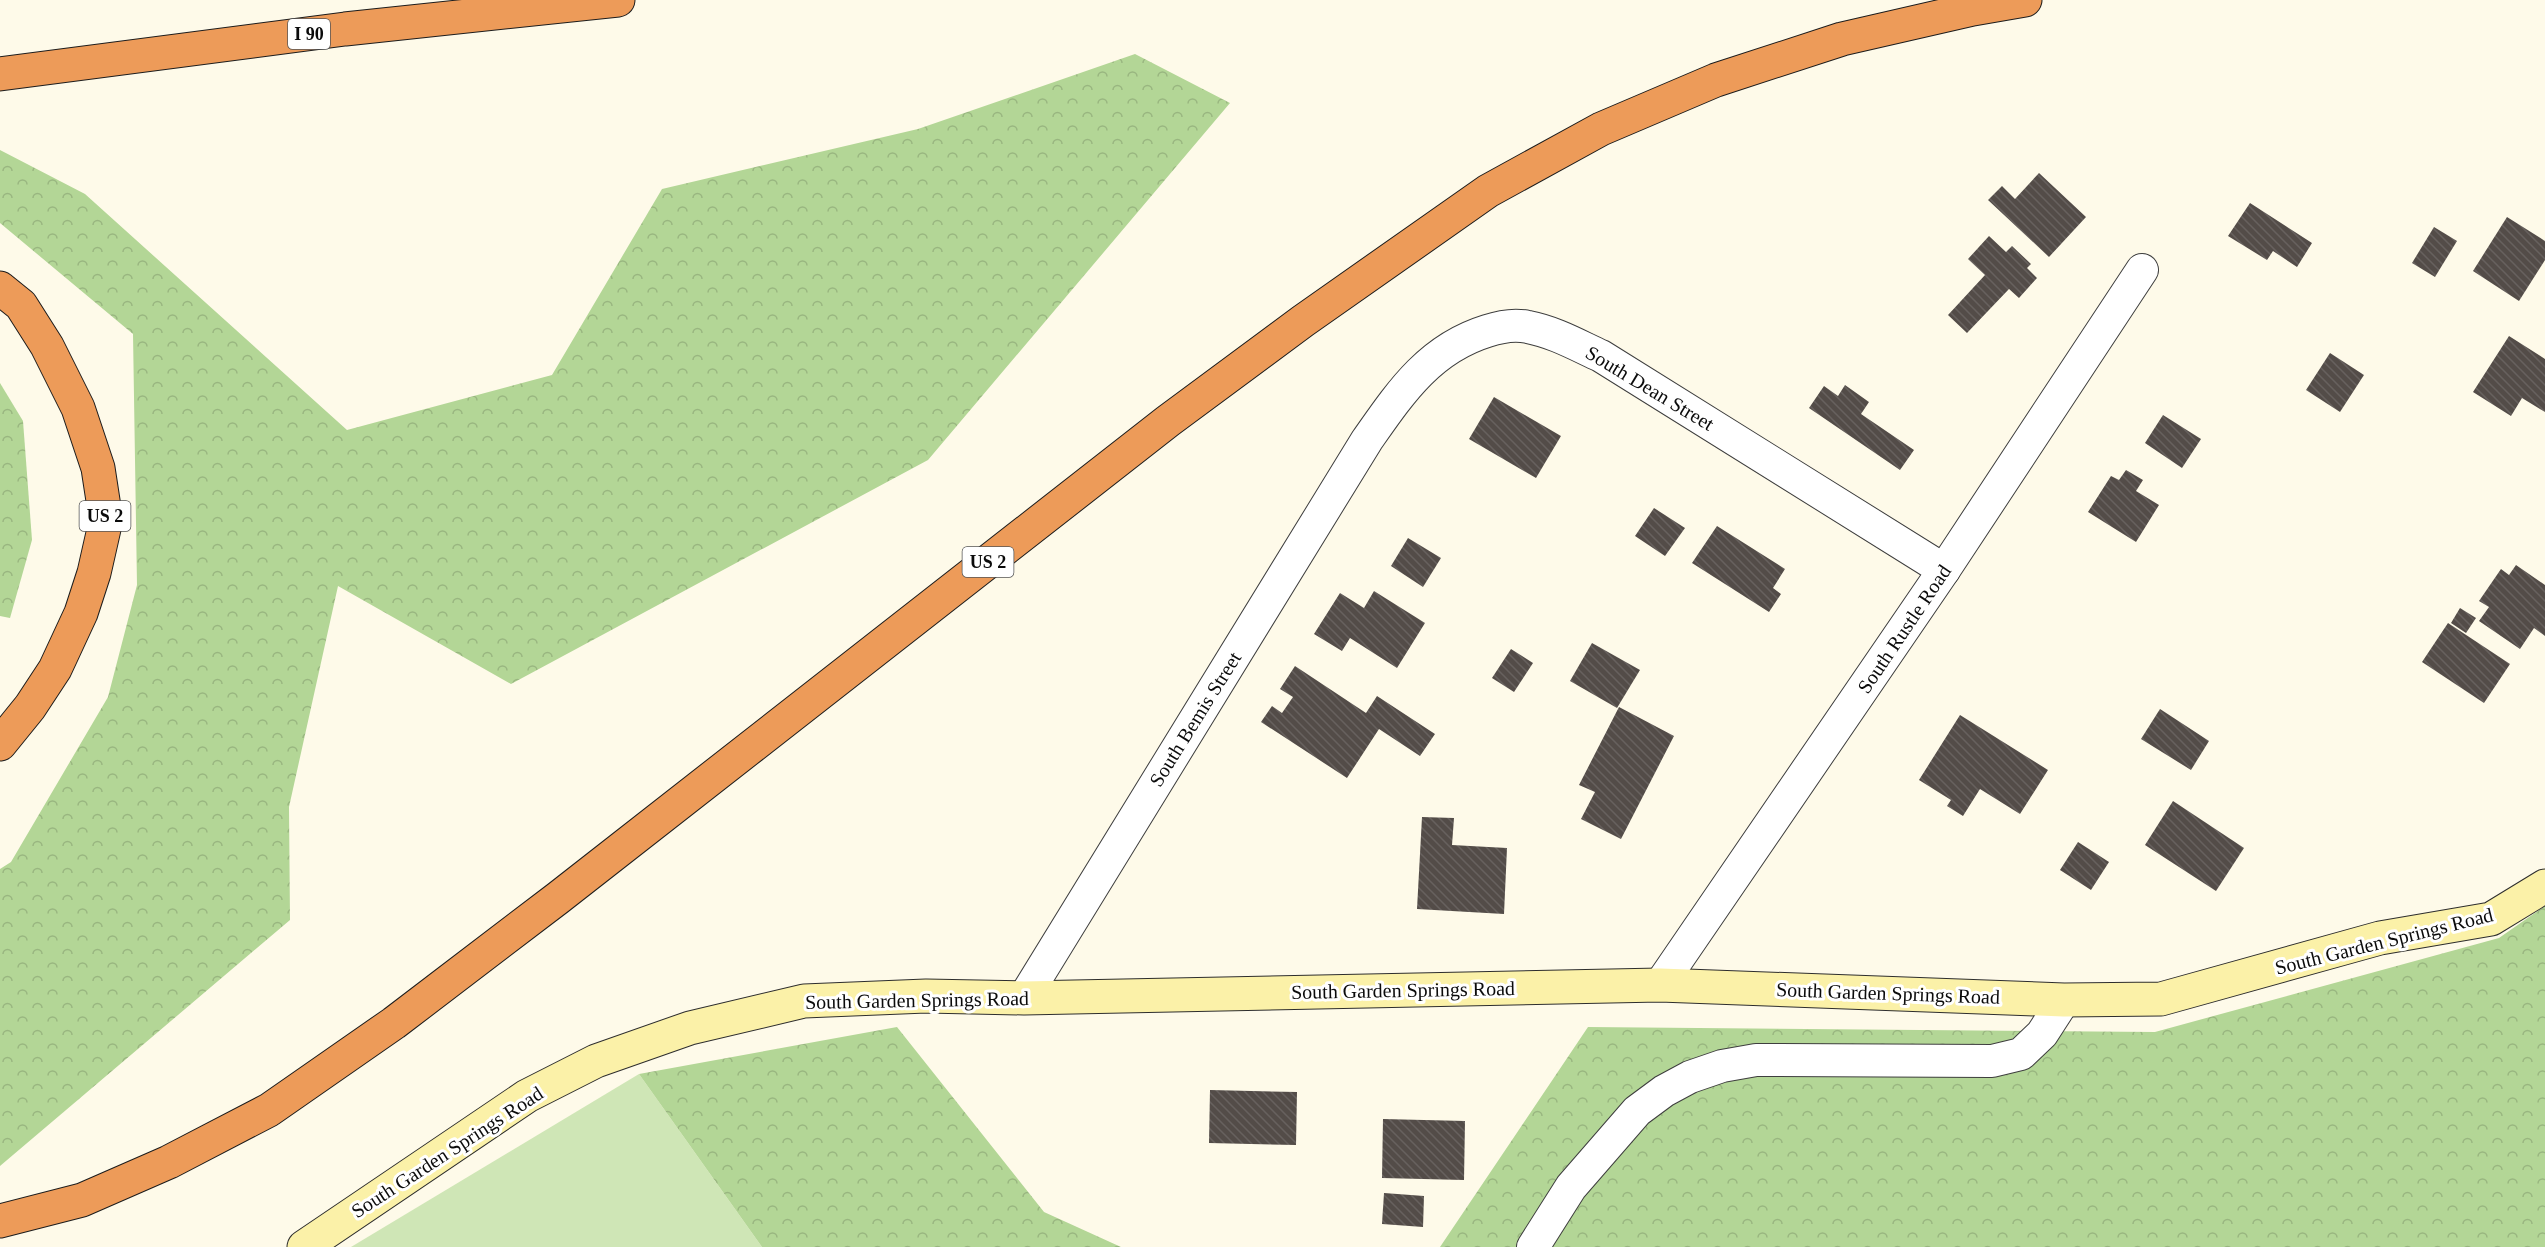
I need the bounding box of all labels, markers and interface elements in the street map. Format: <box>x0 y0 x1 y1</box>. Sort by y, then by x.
road number: I 90 <box>288 19 330 49</box>
street label: South Dean Street <box>1582 341 1718 435</box>
road number: US 2 <box>80 501 130 531</box>
road number: US 2 <box>962 547 1014 577</box>
street label: South Rustle Road <box>1853 561 1955 697</box>
street label: South Bemis Street <box>1145 647 1245 790</box>
street label: South Garden Springs Road <box>2273 903 2496 980</box>
street label: South Garden Springs Road <box>1291 977 1515 1004</box>
street label: South Garden Springs Road <box>1776 978 2000 1009</box>
street label: South Garden Springs Road <box>805 987 1029 1014</box>
street label: South Garden Springs Road <box>347 1082 547 1223</box>

